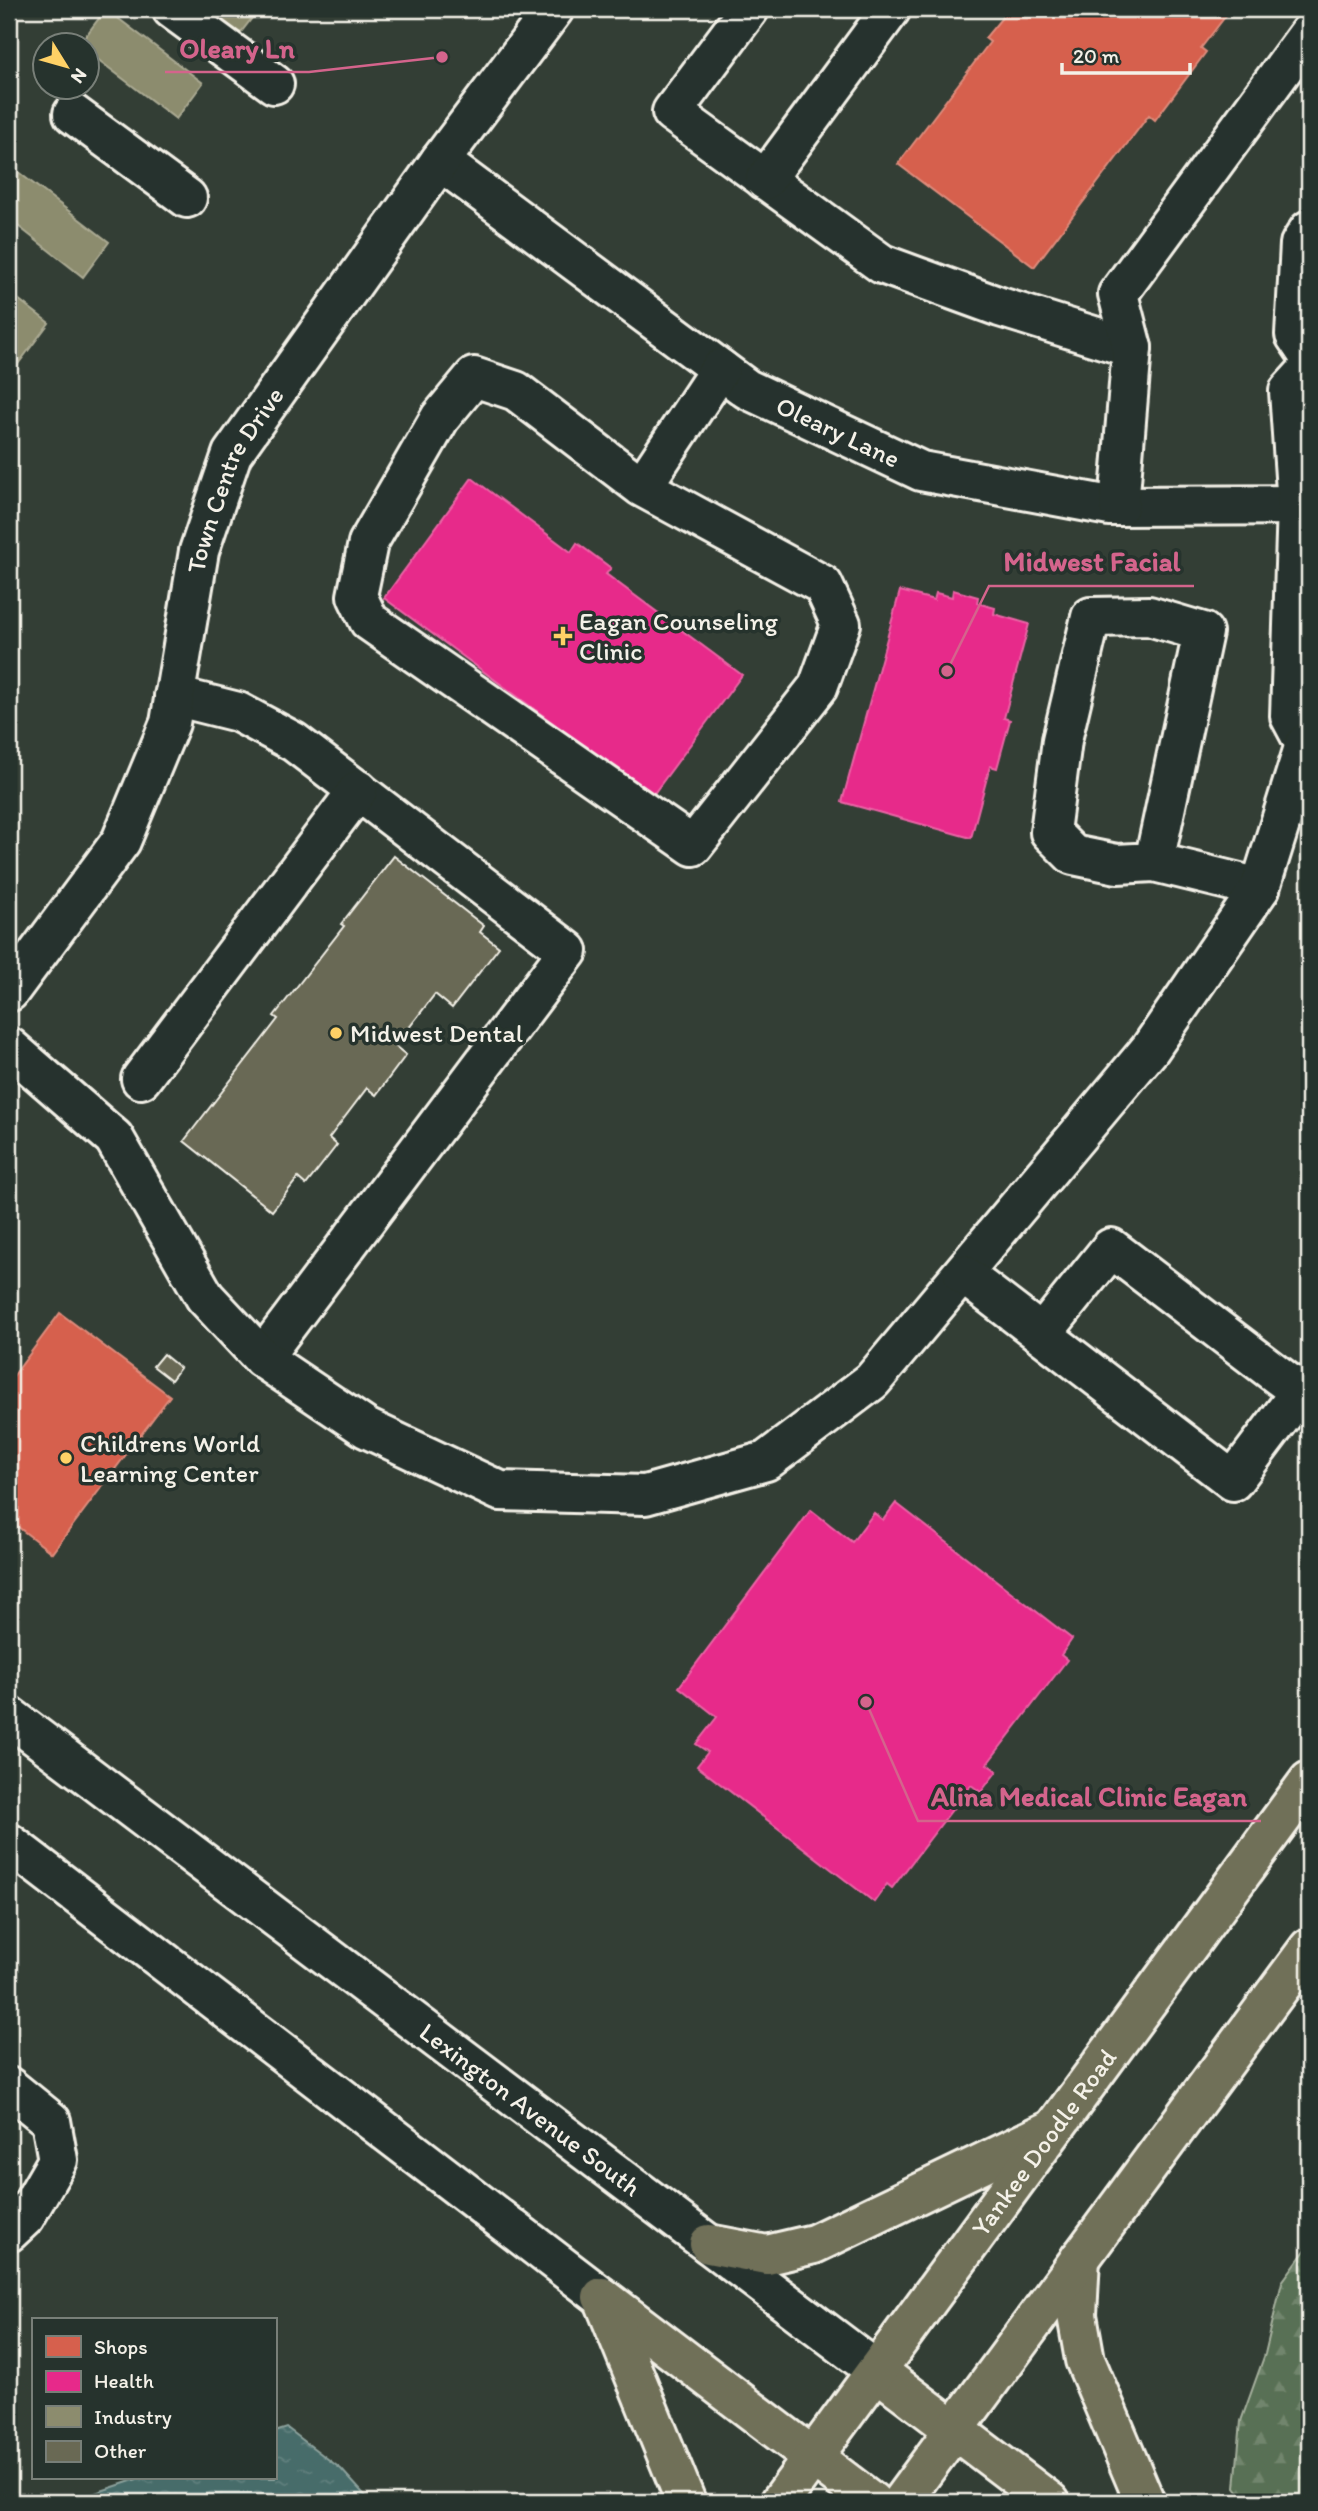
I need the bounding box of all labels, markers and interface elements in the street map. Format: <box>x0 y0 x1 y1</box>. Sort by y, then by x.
callout: Oleary Ln <box>165 23 309 72</box>
text: Oleary Ln <box>179 31 295 65</box>
north arrow <box>32 32 102 102</box>
scale bar <box>1062 32 1190 76</box>
text: 20 m <box>1073 43 1120 68</box>
text: N <box>66 64 92 88</box>
street label: Town Centre Drive <box>180 380 291 575</box>
street label: Oleary Lane <box>771 389 905 475</box>
callout: Midwest Facial <box>989 537 1194 586</box>
text: Midwest Facial <box>1004 544 1181 578</box>
place label: Eagan Counseling Clinic <box>579 605 778 667</box>
marker: Eagan Counseling Clinic <box>553 626 573 646</box>
place label: Midwest Dental <box>350 1017 523 1049</box>
marker: Midwest Dental <box>328 1025 344 1041</box>
place label: Childrens World Learning Center <box>80 1427 260 1489</box>
marker: Childrens World Learning Center <box>58 1450 74 1466</box>
callout: Alina Medical Clinic Eagan <box>918 1772 1261 1821</box>
text: Alina Medical Clinic Eagan <box>930 1779 1247 1813</box>
street label: Lexington Avenue South <box>413 2016 647 2203</box>
street label: Yankee Doodle Road <box>964 2042 1123 2243</box>
legend <box>32 2318 276 2480</box>
text: Shops <box>94 2334 148 2359</box>
text: Health <box>94 2368 154 2393</box>
text: Industry <box>94 2404 172 2429</box>
text: Other <box>94 2438 147 2463</box>

